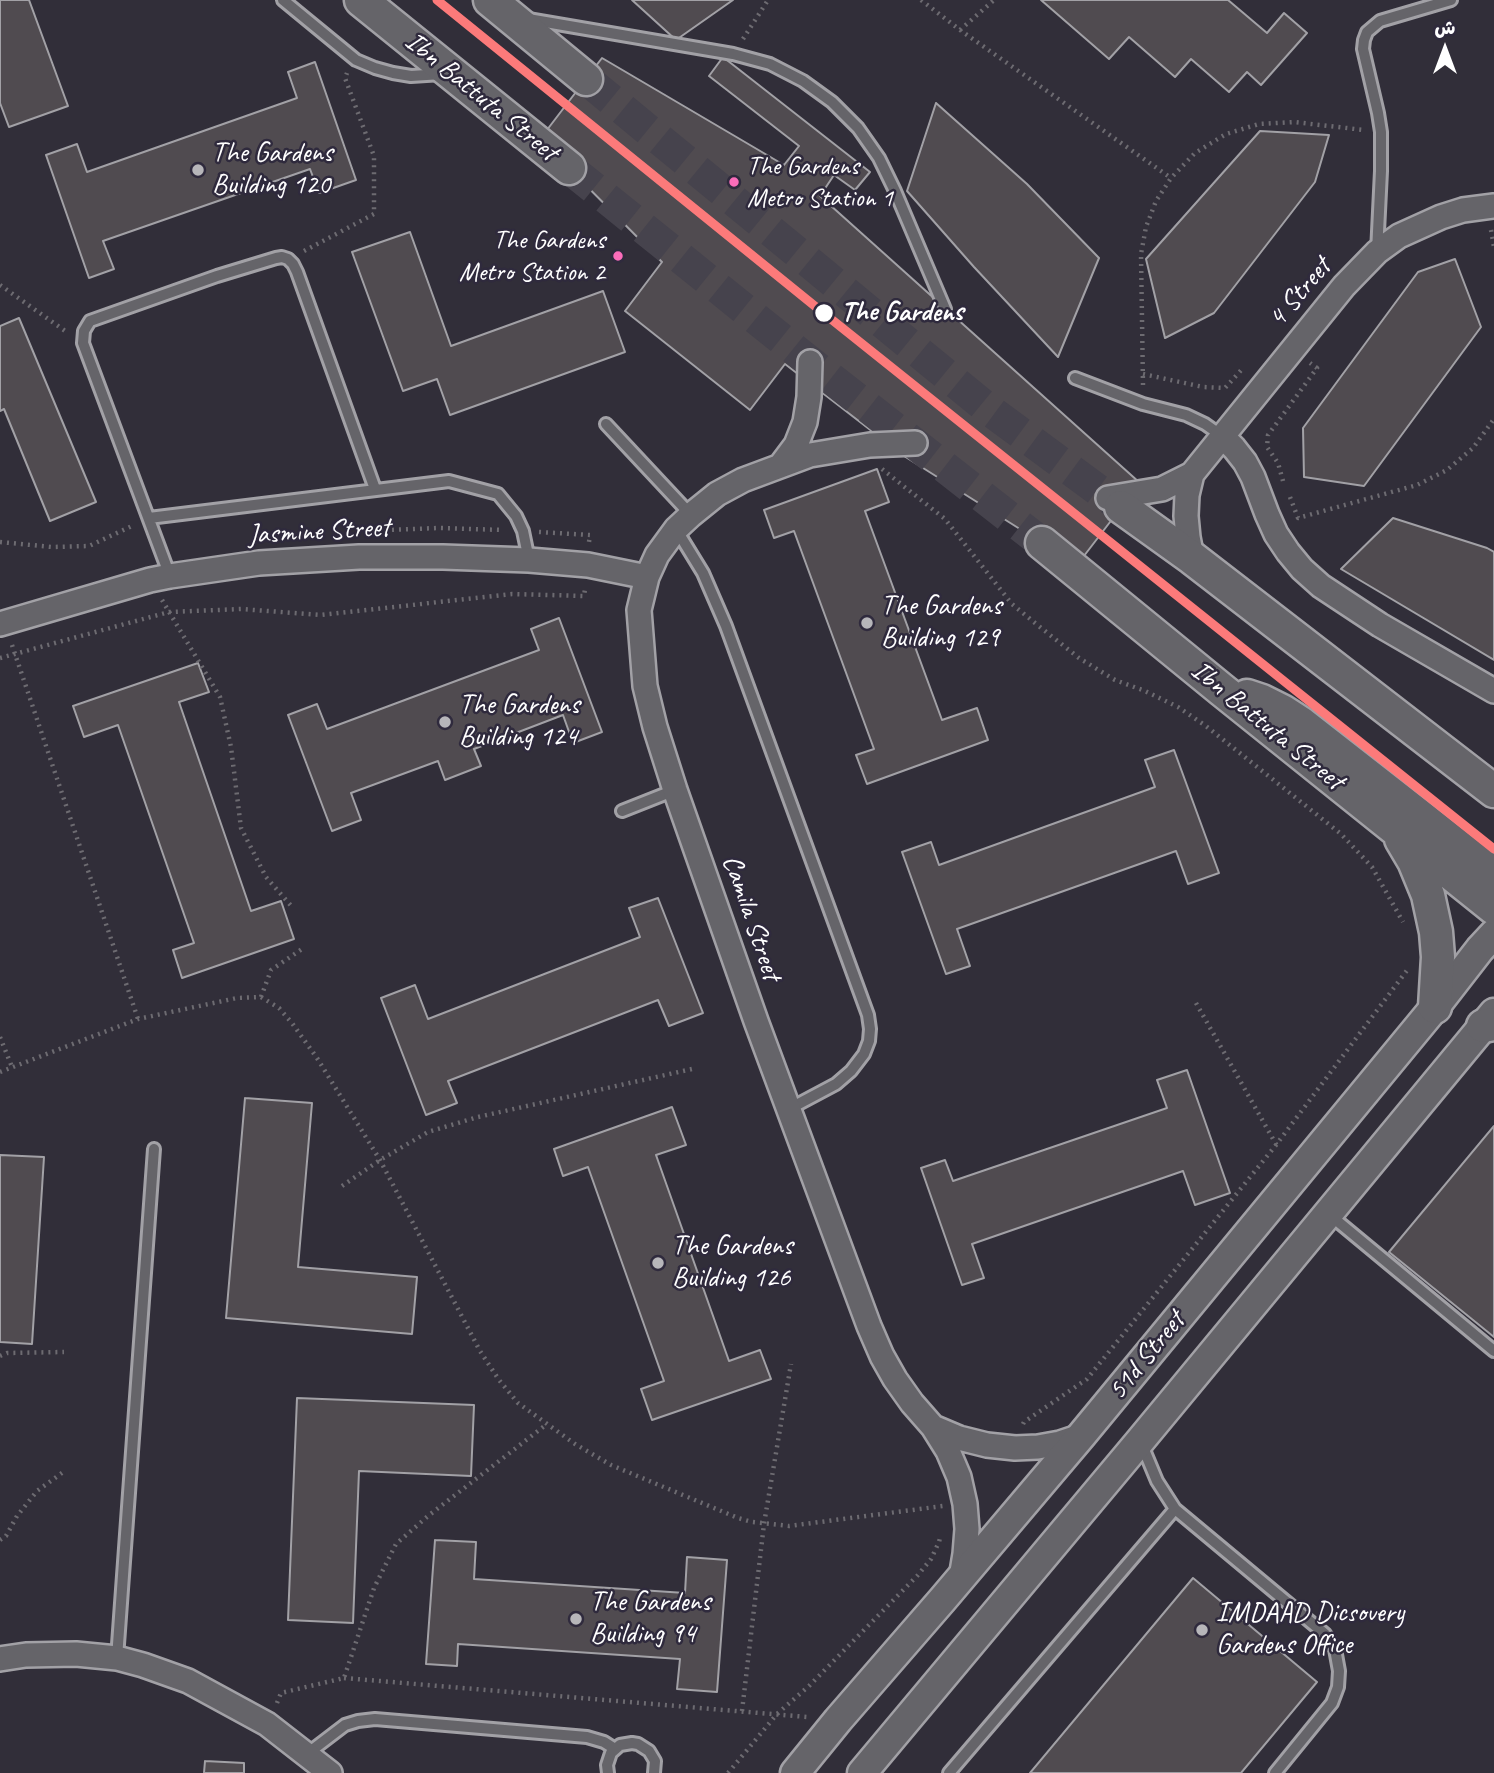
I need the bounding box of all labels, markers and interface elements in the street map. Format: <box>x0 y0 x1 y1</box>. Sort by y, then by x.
north arrow <box>1410 14 1480 84</box>
text: ش <box>1435 16 1455 40</box>
street label: Ibn Battuta Street <box>398 25 564 169</box>
place label: The Gardens Building 120 <box>212 137 332 203</box>
place label: The Gardens Metro Station 1 <box>747 151 893 212</box>
marker: The Gardens Building 120 <box>190 162 206 178</box>
marker: The Gardens Metro Station 1 <box>727 175 741 189</box>
place label: The Gardens Metro Station 2 <box>459 225 605 286</box>
marker: The Gardens Metro Station 2 <box>611 249 625 263</box>
street label: 4 Street <box>1261 251 1339 335</box>
place label: The Gardens <box>841 296 963 330</box>
marker: The Gardens <box>813 302 835 324</box>
street label: Jasmine Street <box>247 512 391 552</box>
place label: The Gardens Building 129 <box>881 590 1001 656</box>
marker: The Gardens Building 129 <box>859 615 875 631</box>
street label: Ibn Battuta Street <box>1184 654 1350 798</box>
place label: The Gardens Building 124 <box>459 689 579 755</box>
marker: The Gardens Building 124 <box>437 714 453 730</box>
street label: Camila Street <box>714 851 788 985</box>
place label: The Gardens Building 126 <box>672 1230 792 1296</box>
marker: The Gardens Building 126 <box>650 1255 666 1271</box>
street label: 51d Street <box>1101 1305 1193 1407</box>
place label: The Gardens Building 94 <box>590 1586 710 1652</box>
place label: IMDAAD Dicsovery Gardens Office <box>1216 1597 1404 1663</box>
marker: The Gardens Building 94 <box>568 1611 584 1627</box>
marker: IMDAAD Dicsovery Gardens Office <box>1194 1622 1210 1638</box>

